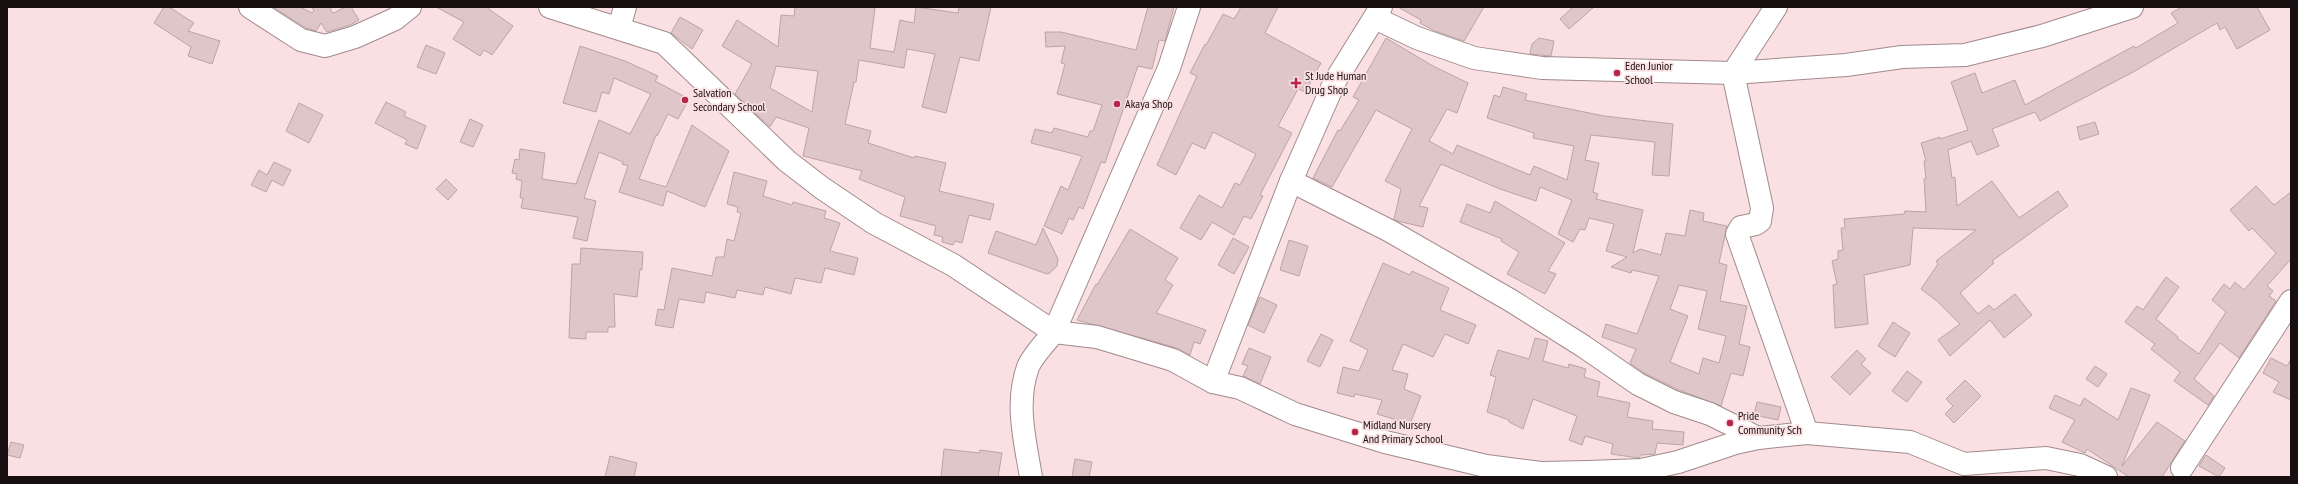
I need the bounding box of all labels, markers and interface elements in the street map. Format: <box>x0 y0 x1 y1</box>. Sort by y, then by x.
place label: Eden Junior School <box>1625 58 1673 87</box>
place label: St Jude Human Drug Shop <box>1305 68 1366 97</box>
marker: Eden Junior School <box>1612 68 1622 78</box>
marker: St Jude Human Drug Shop <box>1290 77 1302 89</box>
place label: Salvation Secondary School <box>693 85 766 114</box>
marker: Salvation Secondary School <box>680 95 690 105</box>
place label: Akaya Shop <box>1125 96 1173 111</box>
marker: Akaya Shop <box>1112 99 1122 109</box>
place label: Pride Community Sch <box>1738 408 1802 437</box>
place label: Midland Nursery And Primary School <box>1363 417 1443 446</box>
marker: Pride Community Sch <box>1725 418 1735 428</box>
marker: Midland Nursery And Primary School <box>1350 427 1360 437</box>

